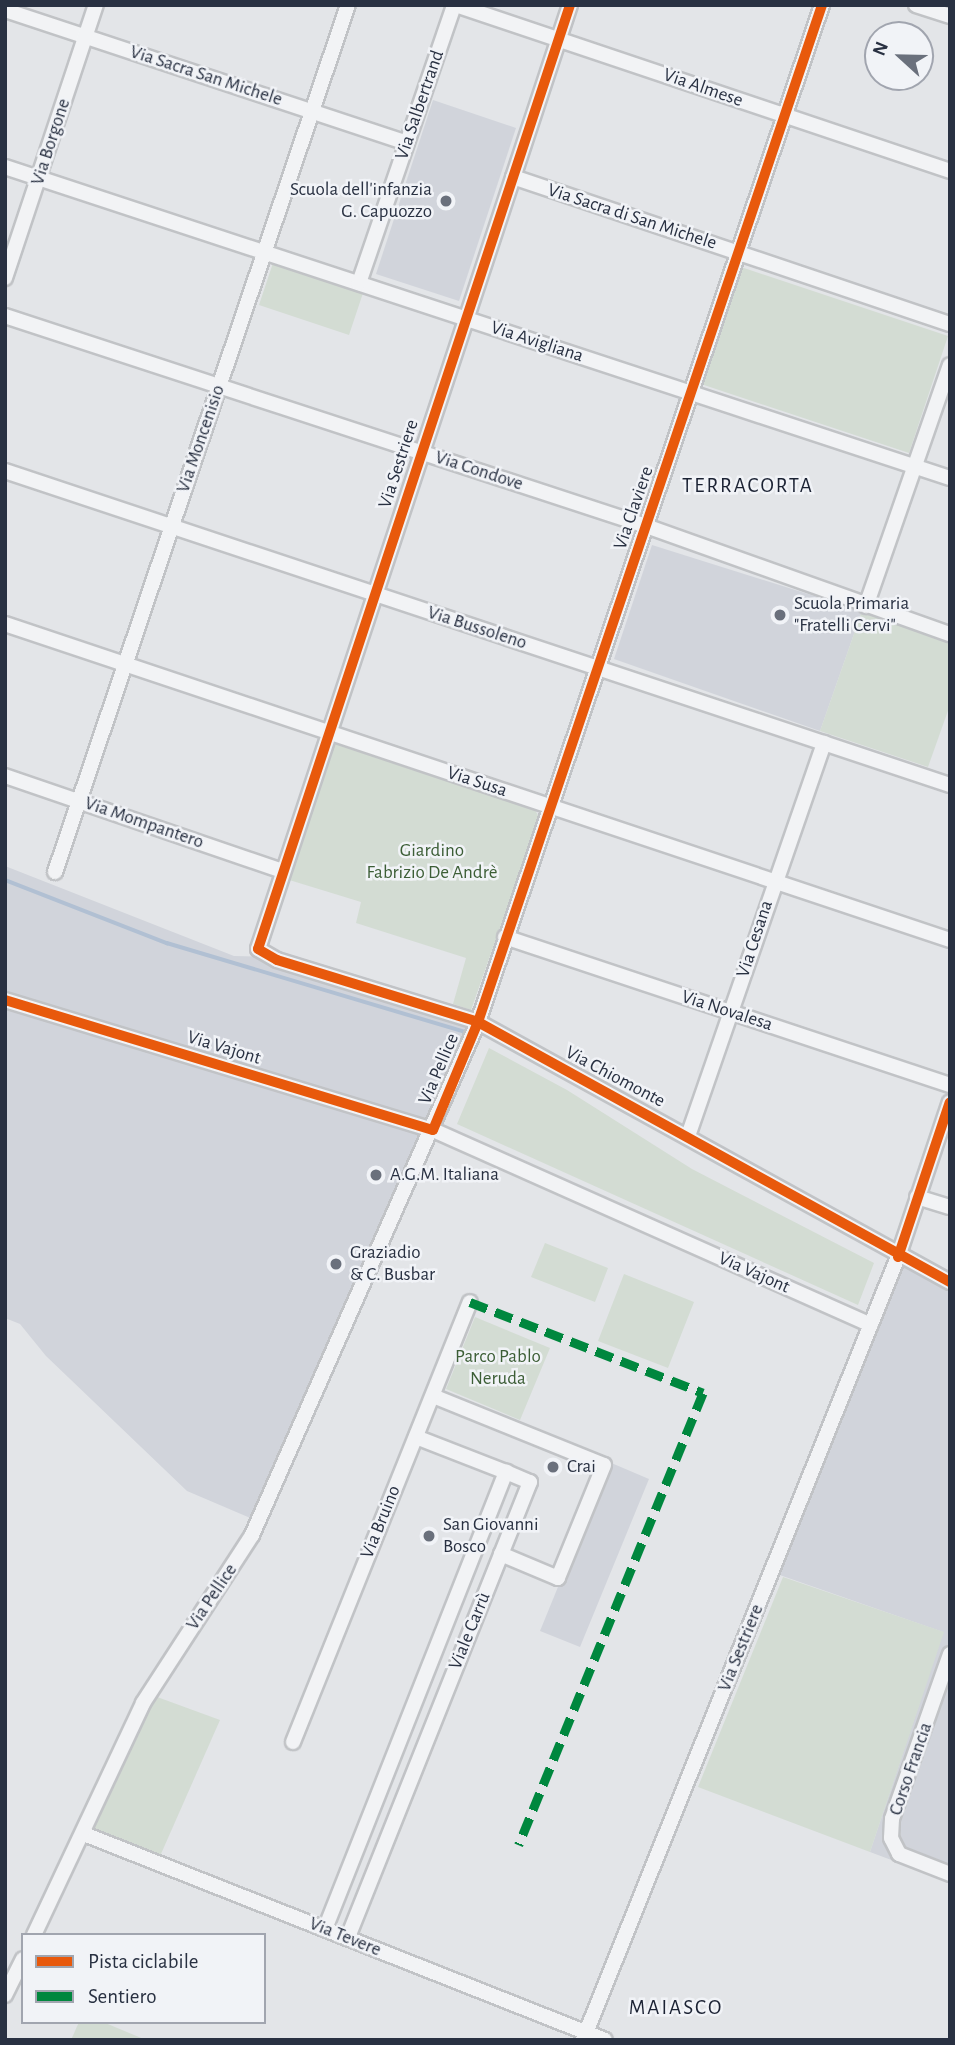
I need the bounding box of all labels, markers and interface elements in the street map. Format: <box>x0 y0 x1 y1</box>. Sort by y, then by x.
north arrow <box>864 21 934 91</box>
text: N <box>870 39 892 58</box>
street label: Via Sacra San Michele <box>127 41 285 111</box>
street label: Via Salbertrand <box>391 47 449 163</box>
street label: Via Almese <box>660 64 746 112</box>
street label: Via Borgone <box>26 96 76 188</box>
place label: Scuola dell'infanzia G. Capuozzo <box>290 179 432 223</box>
street label: Via Sacra di San Michele <box>545 179 719 255</box>
marker: Scuola dell'infanzia G. Capuozzo <box>438 193 454 209</box>
street label: Via Avigliana <box>488 316 586 368</box>
street label: Via Moncenisio <box>172 382 230 496</box>
street label: Via Sestriere <box>374 417 424 511</box>
street label: Via Condove <box>432 446 526 496</box>
street label: Via Claviere <box>609 463 659 553</box>
district label: TERRACORTA <box>683 473 813 499</box>
place label: Scuola Primaria "Fratelli Cervi" <box>794 593 909 637</box>
street label: Via Bussoleno <box>424 601 530 655</box>
marker: Scuola Primaria "Fratelli Cervi" <box>772 607 788 623</box>
street label: Via Susa <box>444 762 510 802</box>
street label: Via Mompantero <box>82 792 206 854</box>
park label: Giardino Fabrizio De Andrè <box>366 840 498 884</box>
street label: Via Cesana <box>732 898 778 980</box>
street label: Via Novalesa <box>678 986 776 1036</box>
street label: Via Vajont <box>184 1026 264 1070</box>
street label: Via Pellice <box>414 1030 464 1108</box>
street label: Via Chiomonte <box>561 1041 669 1113</box>
place label: A.G.M. Italiana <box>390 1164 499 1186</box>
marker: A.G.M. Italiana <box>368 1167 384 1183</box>
place label: Graziadio & C. Busbar <box>350 1242 435 1286</box>
street label: Via Vajont <box>715 1247 793 1299</box>
marker: Graziadio & C. Busbar <box>328 1256 344 1272</box>
park label: Parco Pablo Neruda <box>455 1346 541 1390</box>
place label: Crai <box>567 1456 596 1478</box>
marker: Crai <box>545 1459 561 1475</box>
street label: Via Bruino <box>356 1482 406 1562</box>
place label: San Giovanni Bosco <box>443 1514 539 1558</box>
marker: San Giovanni Bosco <box>421 1528 437 1544</box>
street label: Via Pellice <box>182 1559 242 1635</box>
street label: Viale Carrù <box>444 1589 496 1673</box>
street label: Via Sestriere <box>713 1601 769 1695</box>
street label: Corso Francia <box>884 1720 938 1818</box>
street label: Via Tevere <box>306 1912 384 1962</box>
legend <box>21 1933 266 2024</box>
text: Pista ciclabile <box>88 1951 199 1972</box>
text: Sentiero <box>88 1986 157 2007</box>
district label: MAIASCO <box>630 1995 722 2021</box>

